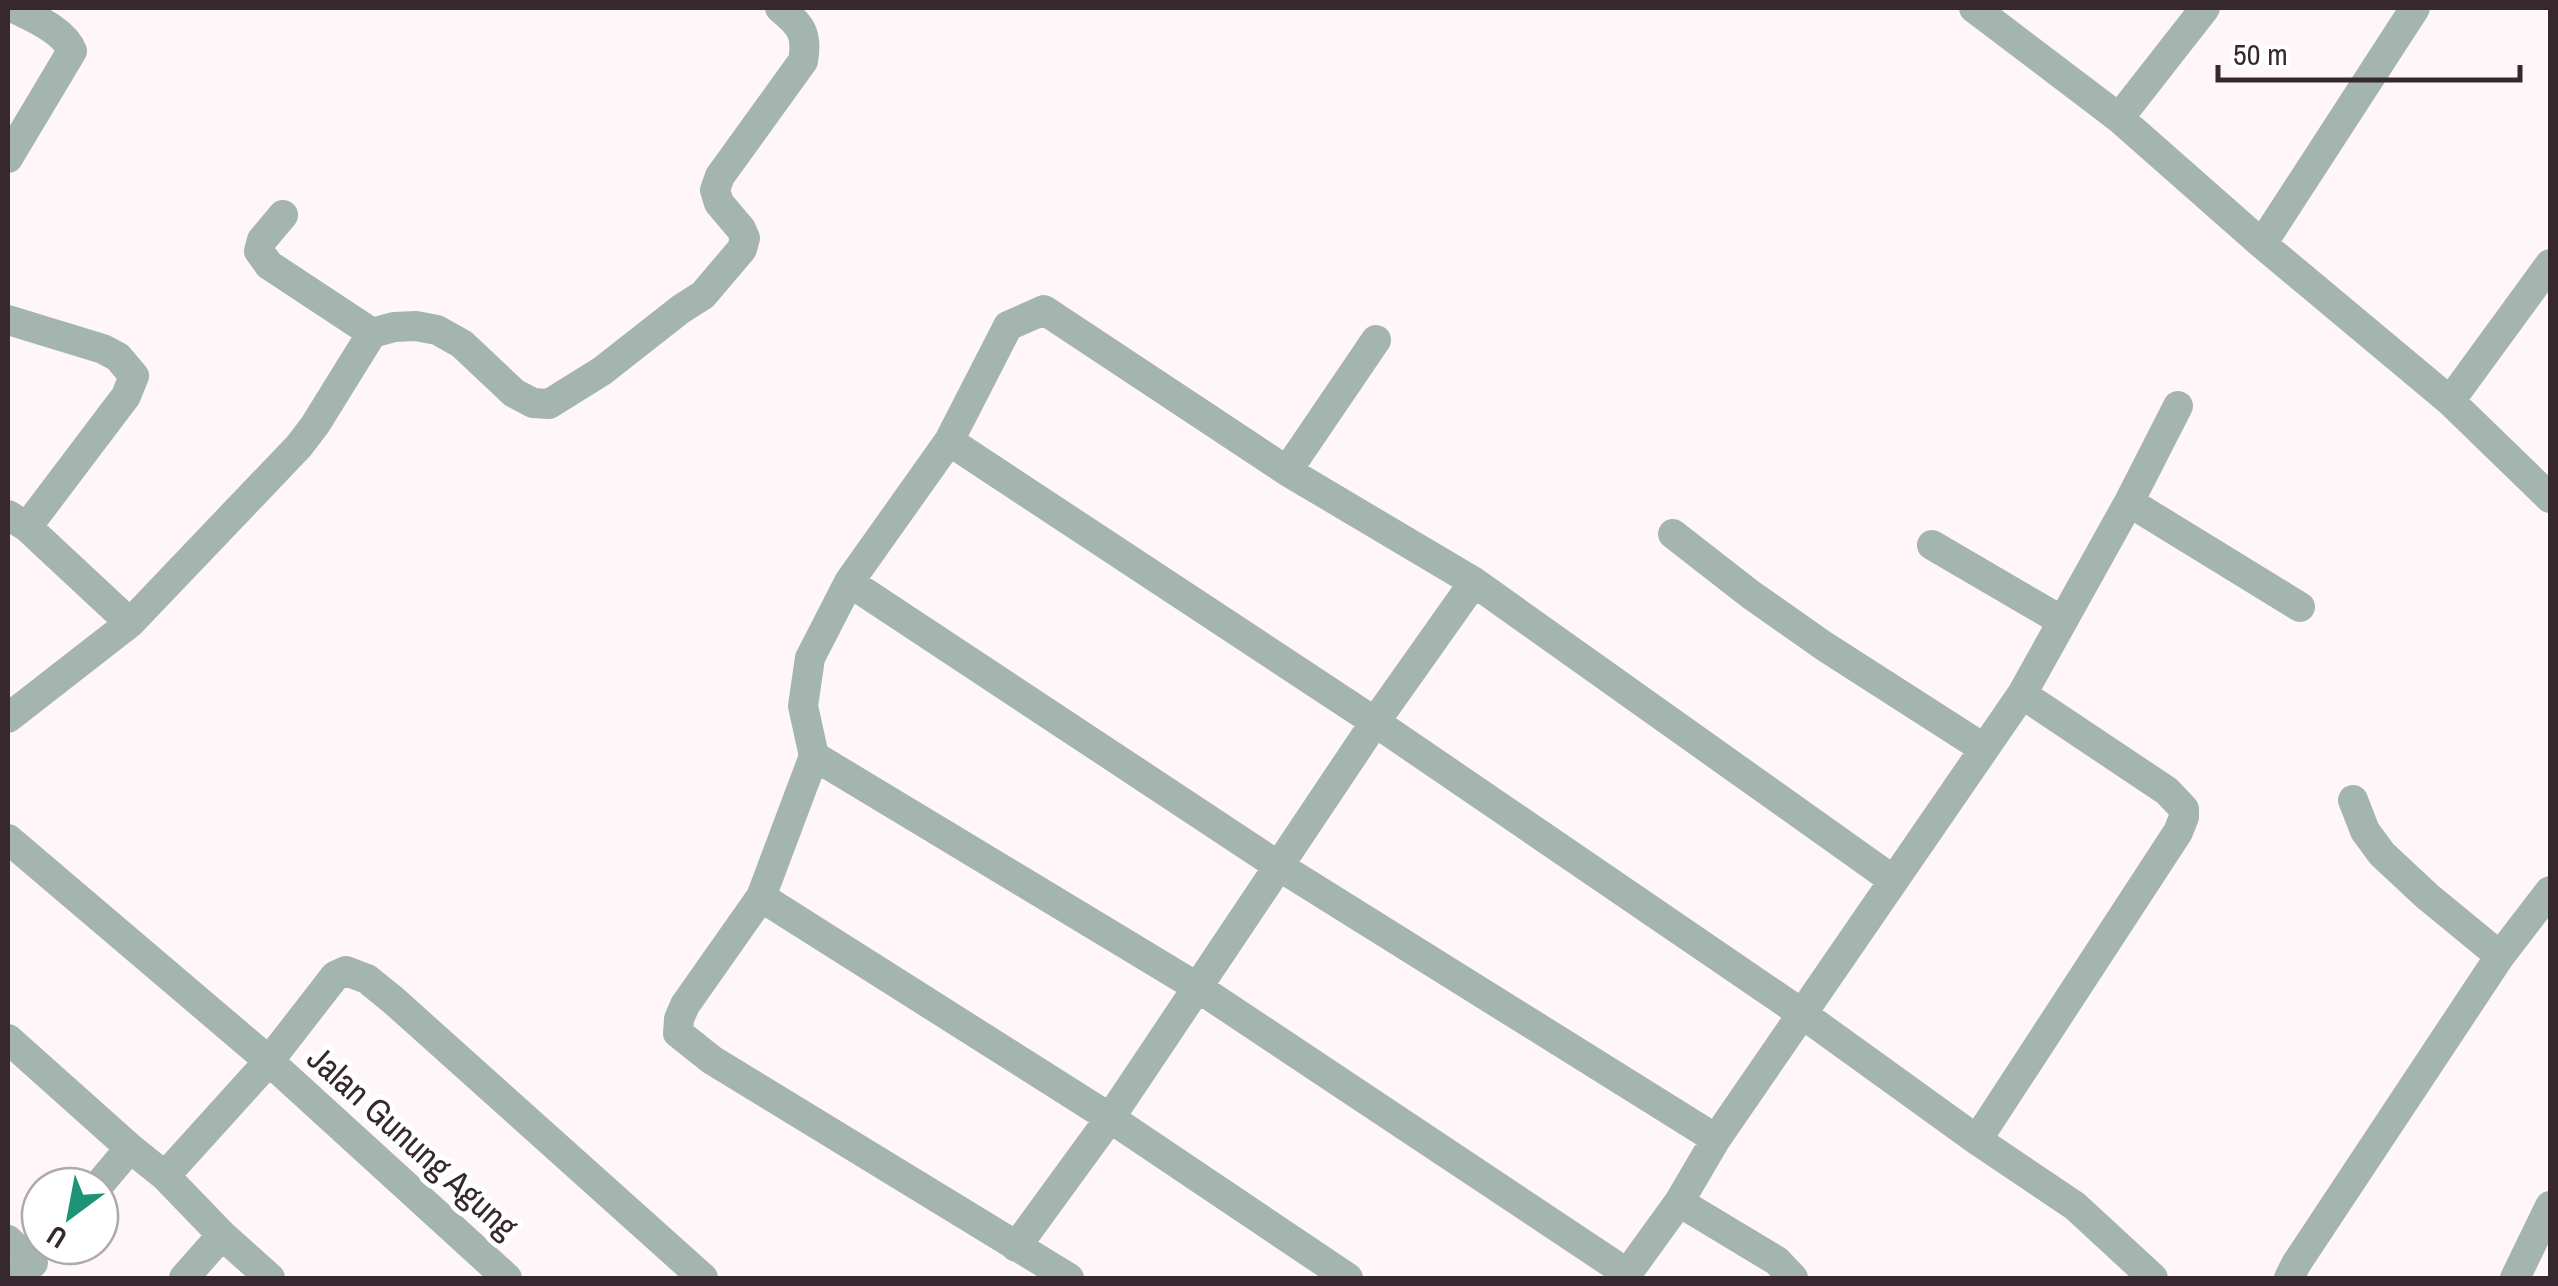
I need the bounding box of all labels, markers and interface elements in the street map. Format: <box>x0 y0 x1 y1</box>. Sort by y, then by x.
scale bar <box>2218 20 2520 82</box>
text: 50 m <box>2233 34 2288 74</box>
street label: Jalan Gunung Agung <box>298 1035 528 1249</box>
north arrow <box>20 1166 120 1266</box>
text: U <box>40 1217 74 1258</box>

